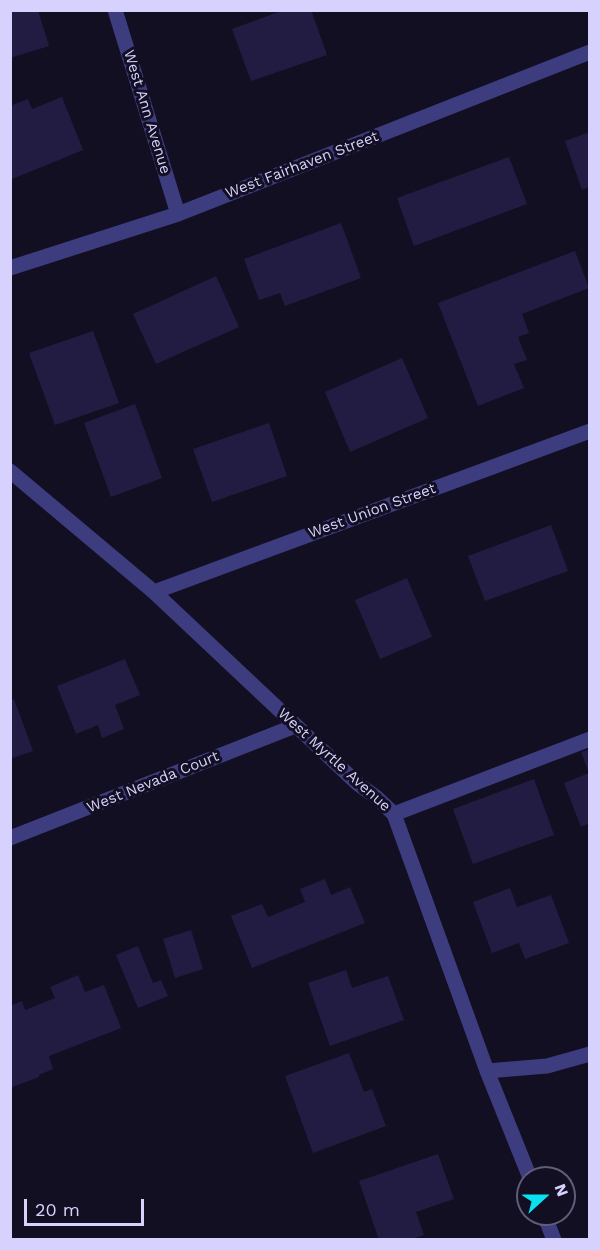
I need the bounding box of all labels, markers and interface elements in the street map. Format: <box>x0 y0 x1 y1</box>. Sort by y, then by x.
street label: West Ann Avenue <box>120 48 174 176</box>
street label: West Fairhaven Street <box>223 128 381 202</box>
street label: West Union Street <box>306 480 438 542</box>
street label: West Myrtle Avenue <box>274 705 394 815</box>
street label: West Nevada Court <box>84 747 222 817</box>
north arrow <box>516 1166 576 1226</box>
text: N <box>550 1181 572 1199</box>
scale bar <box>27 1187 147 1225</box>
text: 20 m <box>35 1199 80 1220</box>

